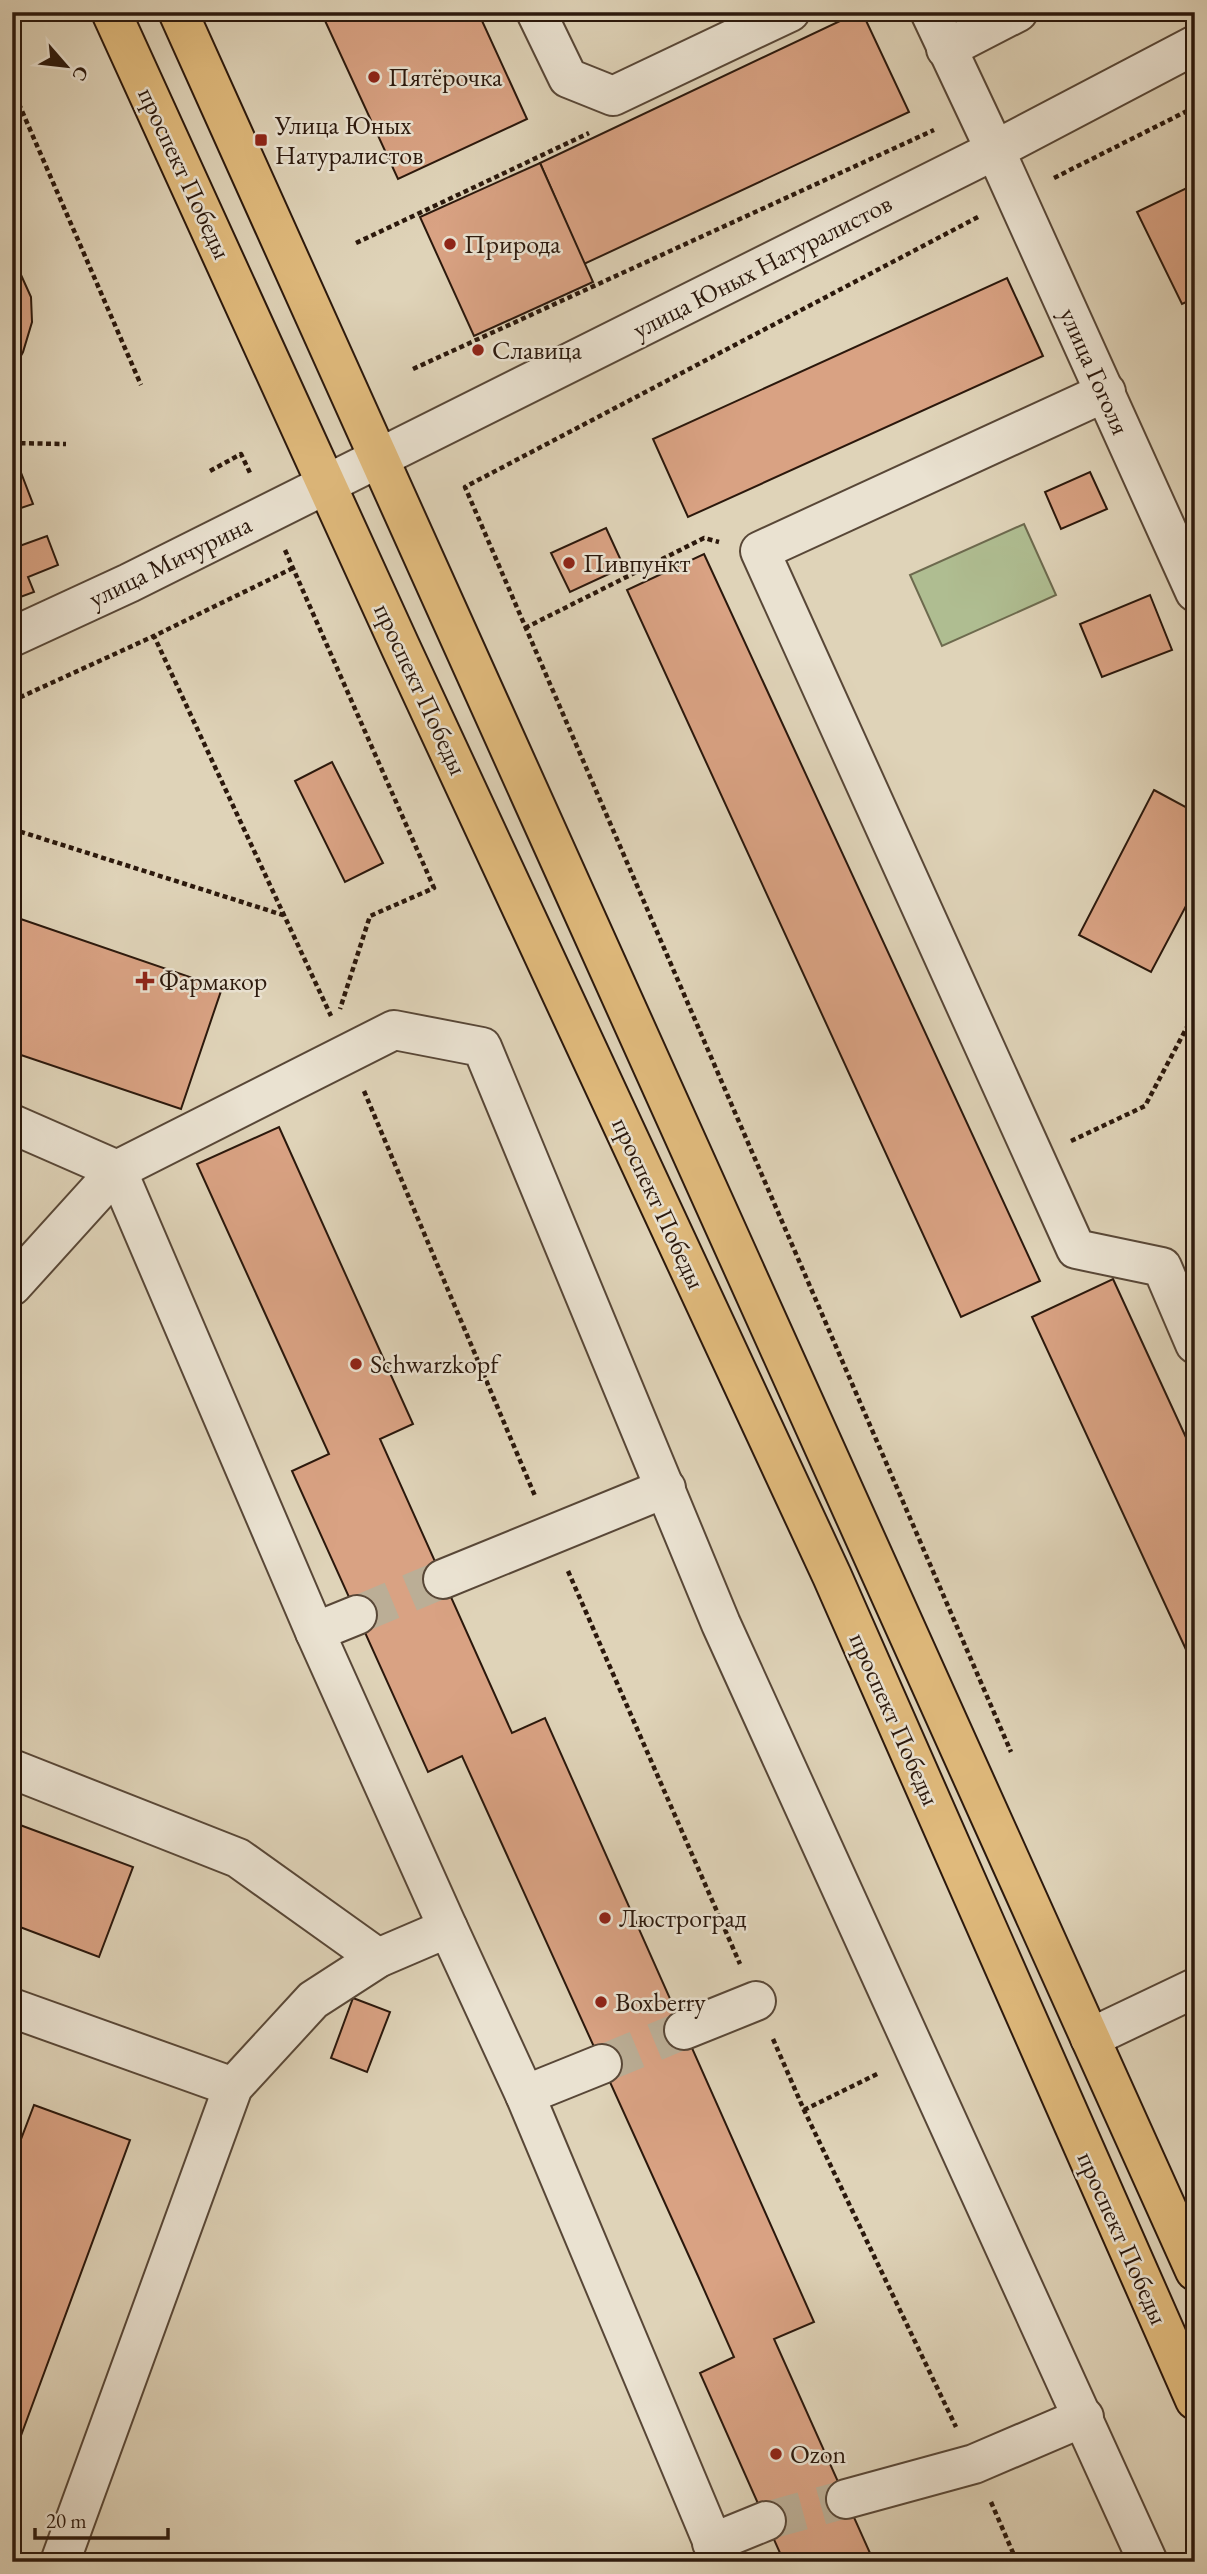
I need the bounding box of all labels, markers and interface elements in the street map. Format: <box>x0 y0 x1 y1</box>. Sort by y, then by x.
north arrow <box>32 32 102 102</box>
place label: Пятёрочка <box>388 60 503 94</box>
text: С <box>66 62 95 86</box>
marker: Пятёрочка <box>366 69 382 85</box>
street label: проспект Победы <box>130 82 240 264</box>
place label: Улица Юных Натуралистов <box>274 108 423 172</box>
marker: Улица Юных Натуралистов <box>253 132 269 148</box>
street label: улица Юных Натуралистов <box>627 186 897 346</box>
place label: Природа <box>464 227 561 261</box>
marker: Природа <box>442 236 458 252</box>
street label: улица Гоголя <box>1052 302 1138 440</box>
place label: Славица <box>492 333 582 367</box>
marker: Славица <box>470 342 486 358</box>
street label: улица Мичурина <box>83 507 258 615</box>
place label: Пивпункт <box>583 546 691 580</box>
marker: Пивпункт <box>561 555 577 571</box>
street label: проспект Победы <box>366 598 476 780</box>
place label: Фармакор <box>159 964 267 998</box>
marker: Фармакор <box>137 973 153 989</box>
street label: проспект Победы <box>604 1112 714 1294</box>
place label: Schwarzkopf <box>370 1347 501 1381</box>
marker: Schwarzkopf <box>348 1356 364 1372</box>
street label: проспект Победы <box>842 1627 948 1811</box>
place label: Люстроград <box>619 1901 747 1935</box>
marker: Люстроград <box>597 1910 613 1926</box>
place label: Boxberry <box>615 1985 706 2019</box>
marker: Boxberry <box>593 1994 609 2010</box>
street label: проспект Победы <box>1070 2146 1176 2330</box>
place label: Ozon <box>790 2437 847 2471</box>
marker: Ozon <box>768 2446 784 2462</box>
scale bar <box>35 2497 168 2541</box>
text: 20 m <box>46 2507 87 2534</box>

